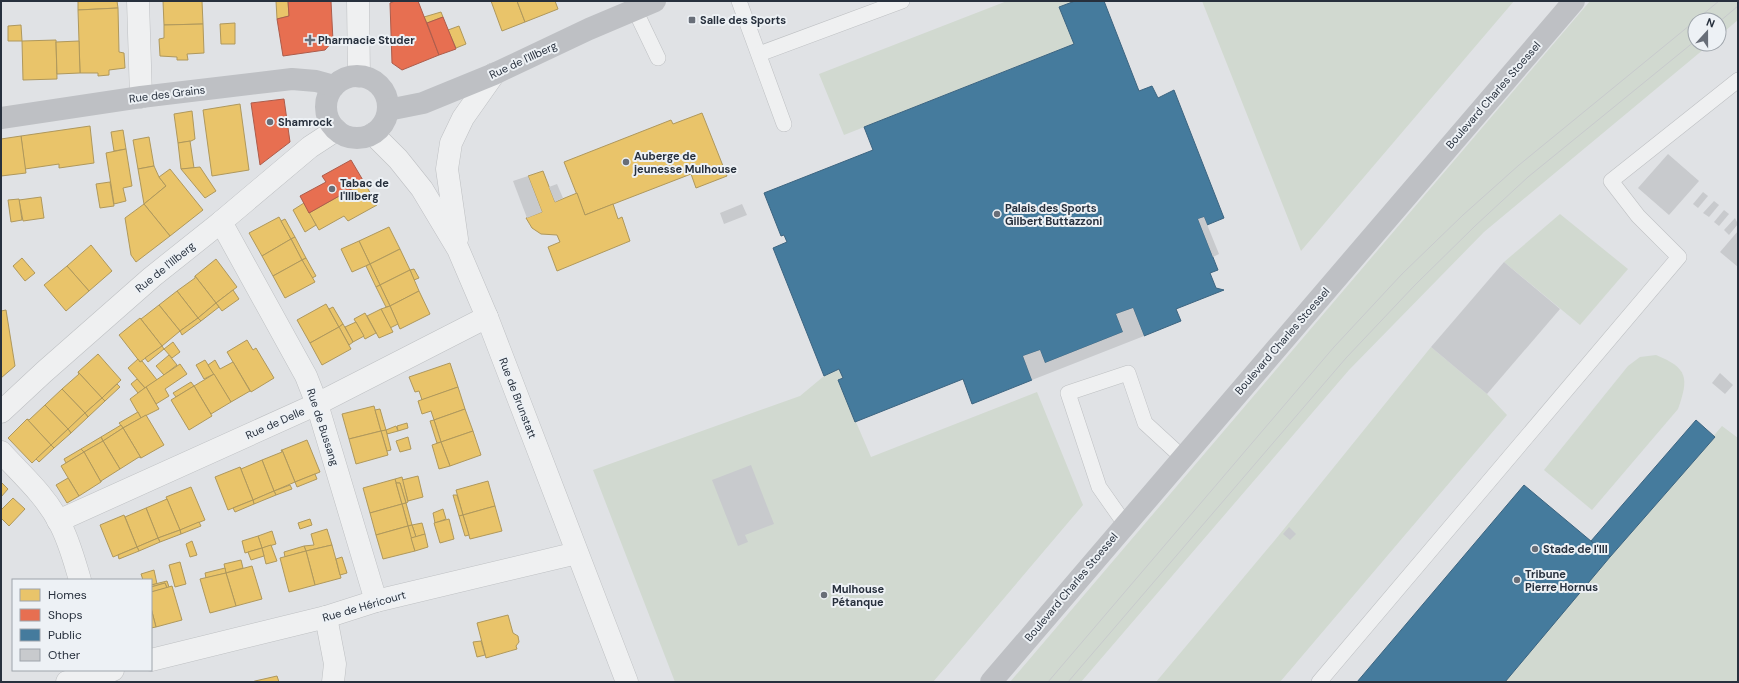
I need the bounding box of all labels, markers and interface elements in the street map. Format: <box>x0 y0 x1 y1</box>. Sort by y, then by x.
north arrow <box>1687 12 1727 52</box>
place label: Salle des Sports <box>700 13 786 27</box>
marker: Salle des Sports <box>687 15 697 25</box>
text: N <box>1704 15 1717 31</box>
place label: Pharmacie Studer <box>318 33 415 47</box>
marker: Pharmacie Studer <box>305 35 315 45</box>
street label: Rue de l'Illberg <box>487 38 559 82</box>
street label: Boulevard Charles Stoessel <box>1443 38 1543 152</box>
street label: Rue des Grains <box>128 82 206 106</box>
place label: Shamrock <box>278 115 333 129</box>
marker: Shamrock <box>265 117 275 127</box>
place label: Auberge de jeunesse Mulhouse <box>633 149 737 176</box>
marker: Auberge de jeunesse Mulhouse <box>621 157 631 167</box>
place label: Tabac de l'Illberg <box>340 176 389 203</box>
marker: Tabac de l'Illberg <box>327 184 337 194</box>
place label: Palais des Sports Gilbert Buttazzoni <box>1005 201 1102 228</box>
marker: Palais des Sports Gilbert Buttazzoni <box>992 209 1002 219</box>
street label: Rue de l'Illberg <box>132 239 198 295</box>
street label: Boulevard Charles Stoessel <box>1232 284 1332 398</box>
street label: Rue de Brunstatt <box>496 356 540 440</box>
street label: Rue de Bussang <box>304 387 342 467</box>
street label: Rue de Delle <box>243 404 307 442</box>
street label: Boulevard Charles Stoessel <box>1021 530 1121 644</box>
place label: Stade de l'Ill <box>1543 542 1608 556</box>
marker: Stade de l'Ill <box>1530 544 1540 554</box>
place label: Tribune Pierre Hornus <box>1525 567 1598 594</box>
marker: Tribune Pierre Hornus <box>1512 575 1522 585</box>
legend <box>12 579 152 671</box>
place label: Mulhouse Pétanque <box>832 582 885 609</box>
text: Homes <box>48 587 87 603</box>
street label: Rue de Héricourt <box>321 587 407 625</box>
marker: Mulhouse Pétanque <box>819 590 829 600</box>
text: Shops <box>48 607 83 623</box>
text: Public <box>48 627 82 643</box>
text: Other <box>48 647 81 663</box>

